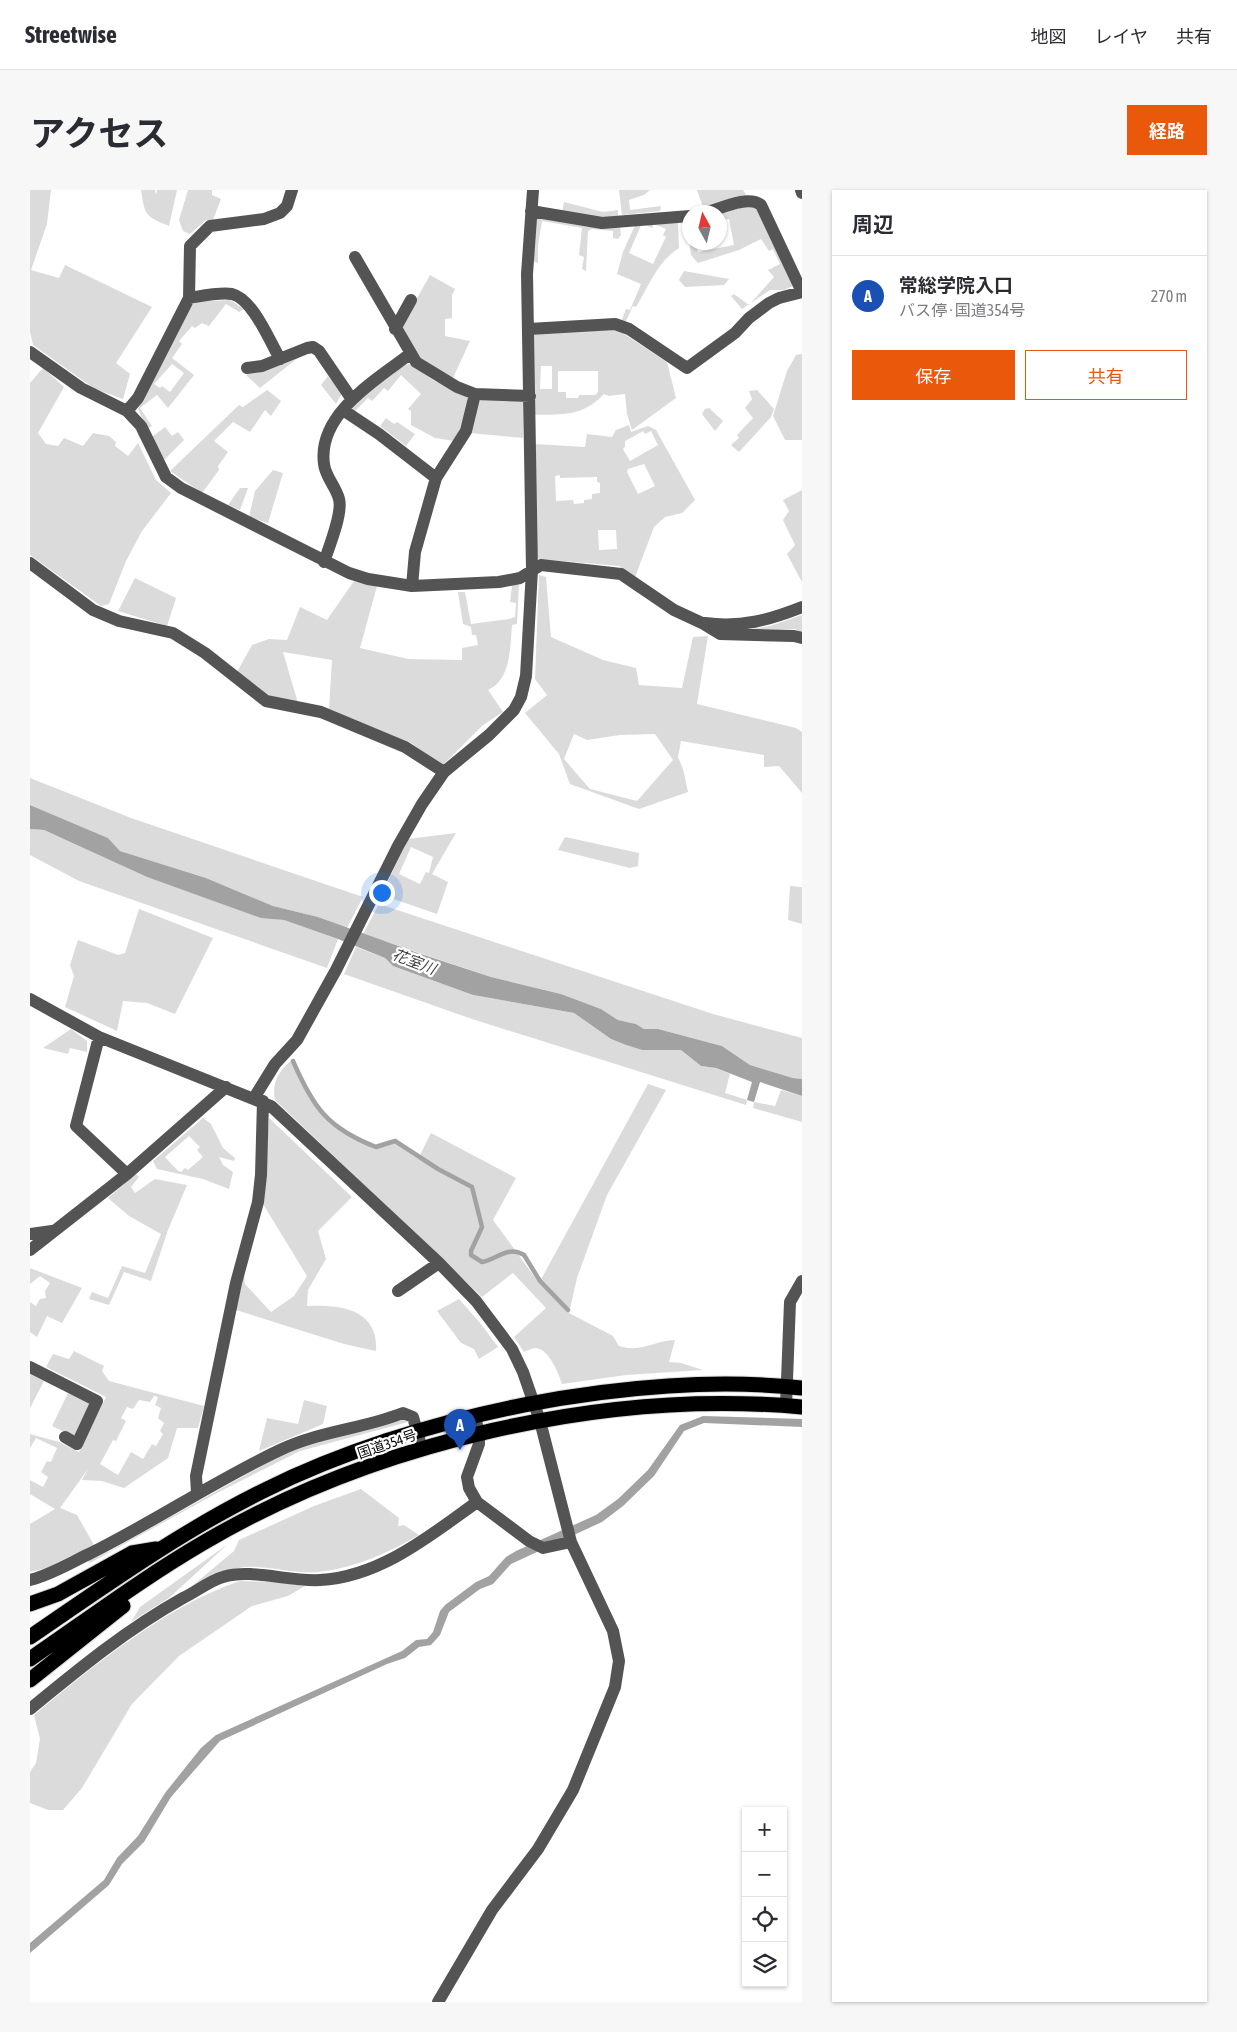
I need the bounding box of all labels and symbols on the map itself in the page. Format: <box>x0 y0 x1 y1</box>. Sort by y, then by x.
north arrow <box>682 205 727 250</box>
your location <box>369 880 395 906</box>
water label: 花室川 <box>390 946 440 978</box>
pin: A <box>444 1409 476 1450</box>
street label: 国道354号 <box>355 1426 419 1462</box>

